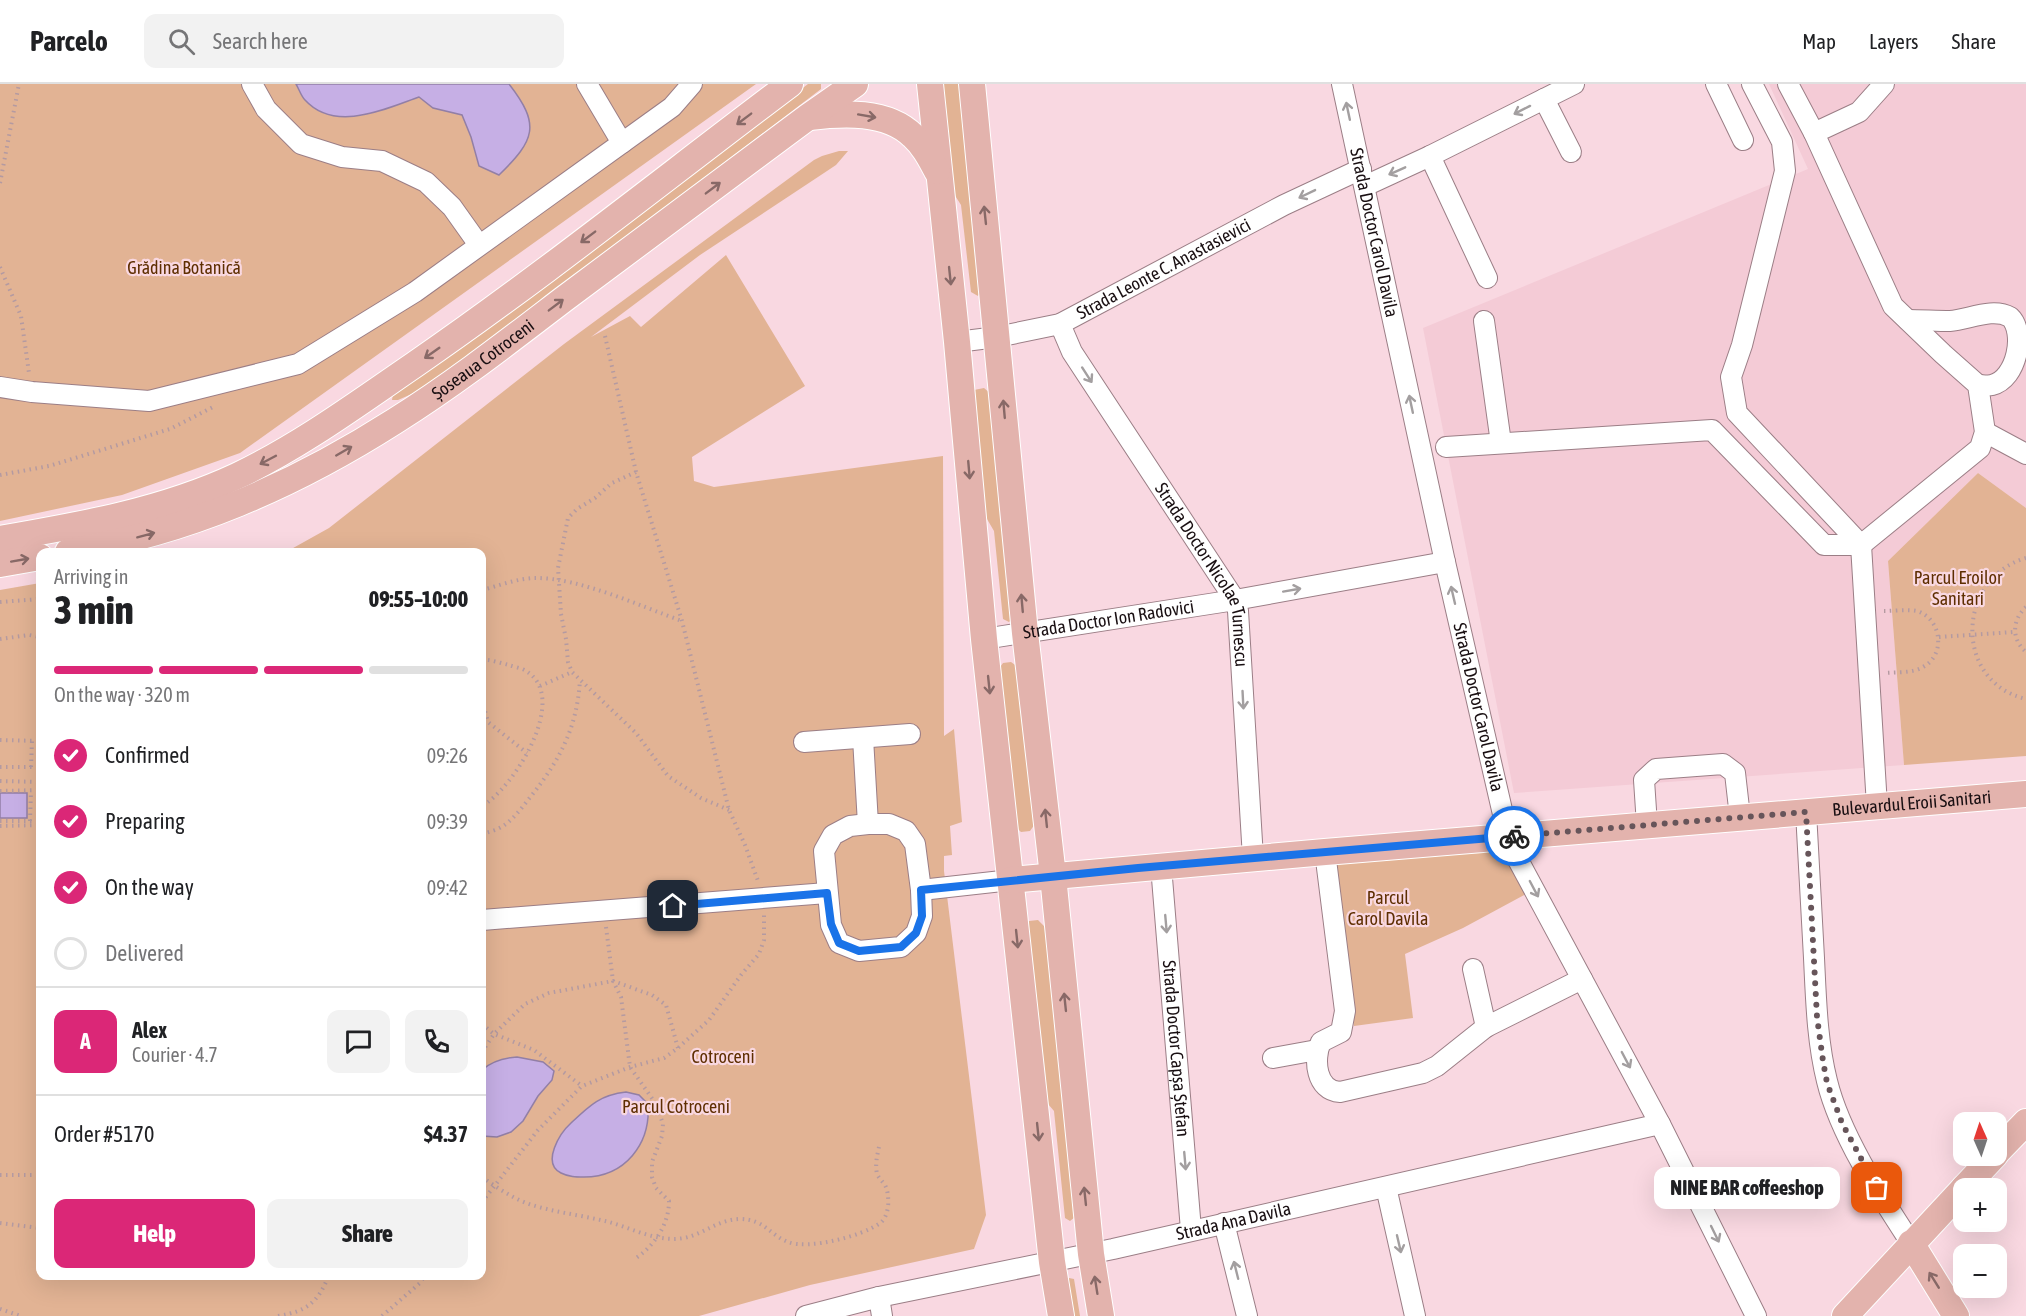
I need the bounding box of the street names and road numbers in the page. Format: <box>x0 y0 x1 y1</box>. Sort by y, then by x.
street label: Strada Doctor Carol Davila <box>1346 146 1403 319</box>
street label: Strada Leonte C. Anastasievici <box>1073 214 1254 323</box>
street label: Șoseaua Cotroceni <box>428 315 538 404</box>
street label: Strada Doctor Nicolae Turnescu <box>1151 479 1252 668</box>
street label: Strada Doctor Ion Radovici <box>1021 596 1195 643</box>
street label: Strada Doctor Carol Davila <box>1449 621 1508 794</box>
street label: Bulevardul Eroii Sanitari <box>1831 786 1992 820</box>
street label: Strada Doctor Capșa Ștefan <box>1159 959 1194 1137</box>
street label: Strada Ana Davila <box>1174 1198 1293 1244</box>

